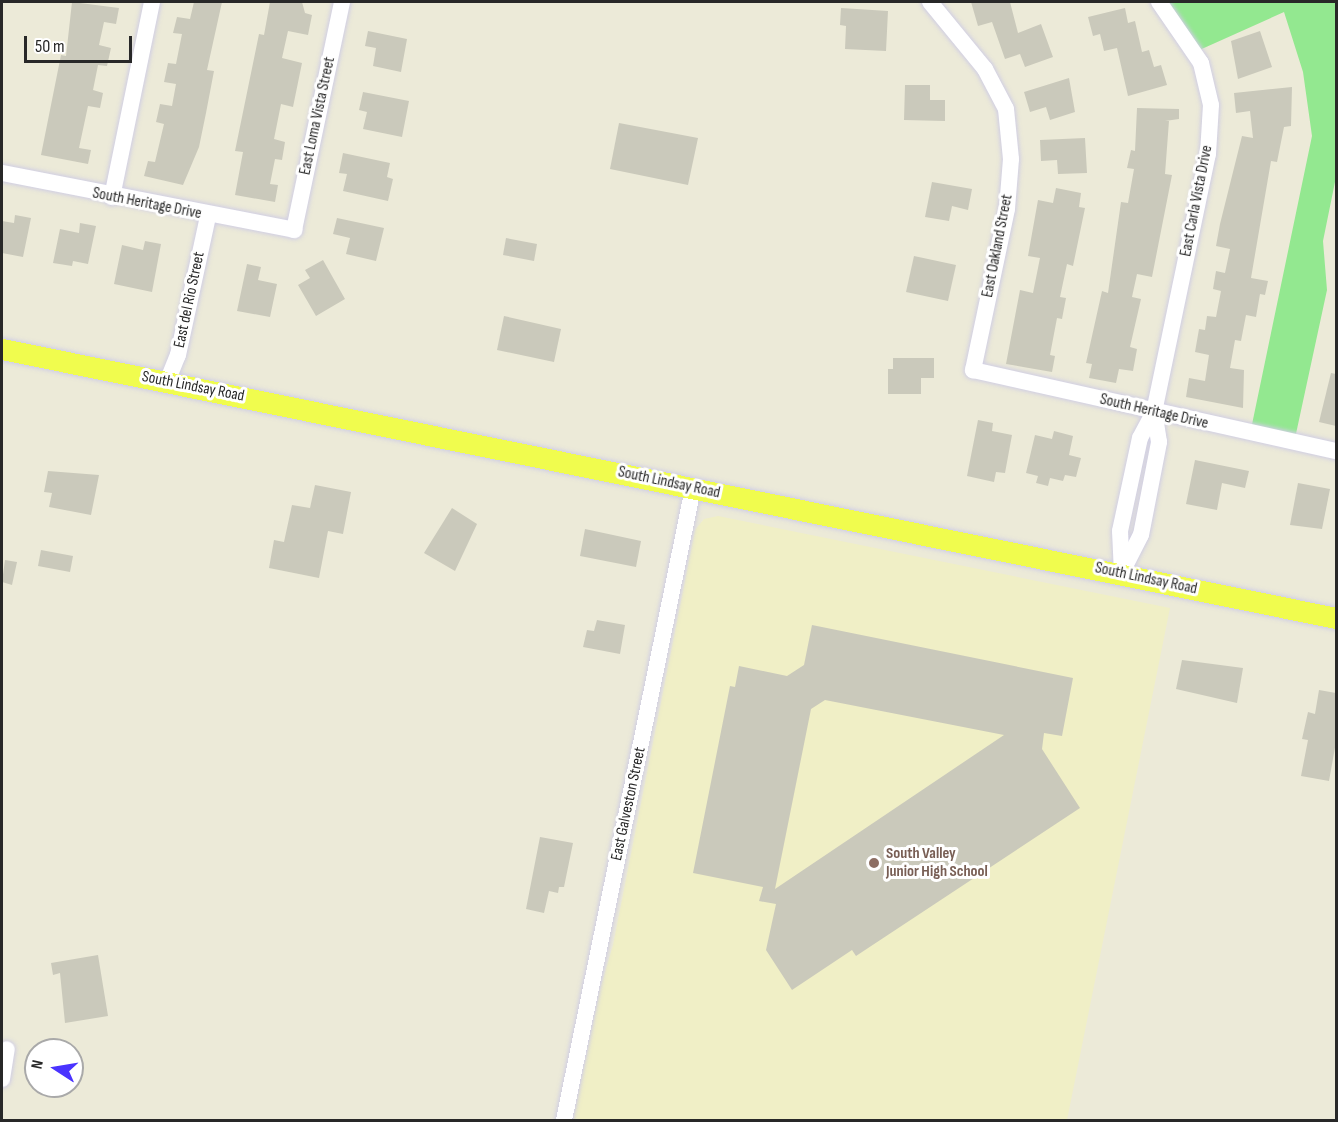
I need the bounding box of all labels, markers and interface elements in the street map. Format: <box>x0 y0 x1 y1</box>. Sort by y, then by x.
scale bar <box>27 24 135 62</box>
text: 50 m <box>35 36 65 57</box>
street label: East Loma Vista Street <box>296 55 340 177</box>
street label: East Carla Vista Drive <box>1177 144 1217 258</box>
street label: South Heritage Drive <box>91 184 203 224</box>
street label: East Oakland Street <box>979 193 1017 299</box>
street label: East del Rio Street <box>170 250 210 350</box>
street label: South Lindsay Road <box>140 368 246 406</box>
street label: South Heritage Drive <box>1098 390 1210 434</box>
street label: South Lindsay Road <box>616 463 722 503</box>
street label: South Lindsay Road <box>1093 559 1199 599</box>
street label: East Galveston Street <box>608 746 650 862</box>
place label: South Valley Junior High School <box>886 844 988 882</box>
marker: South Valley Junior High School <box>867 856 881 870</box>
north arrow <box>24 1038 84 1098</box>
text: N <box>28 1058 48 1071</box>

